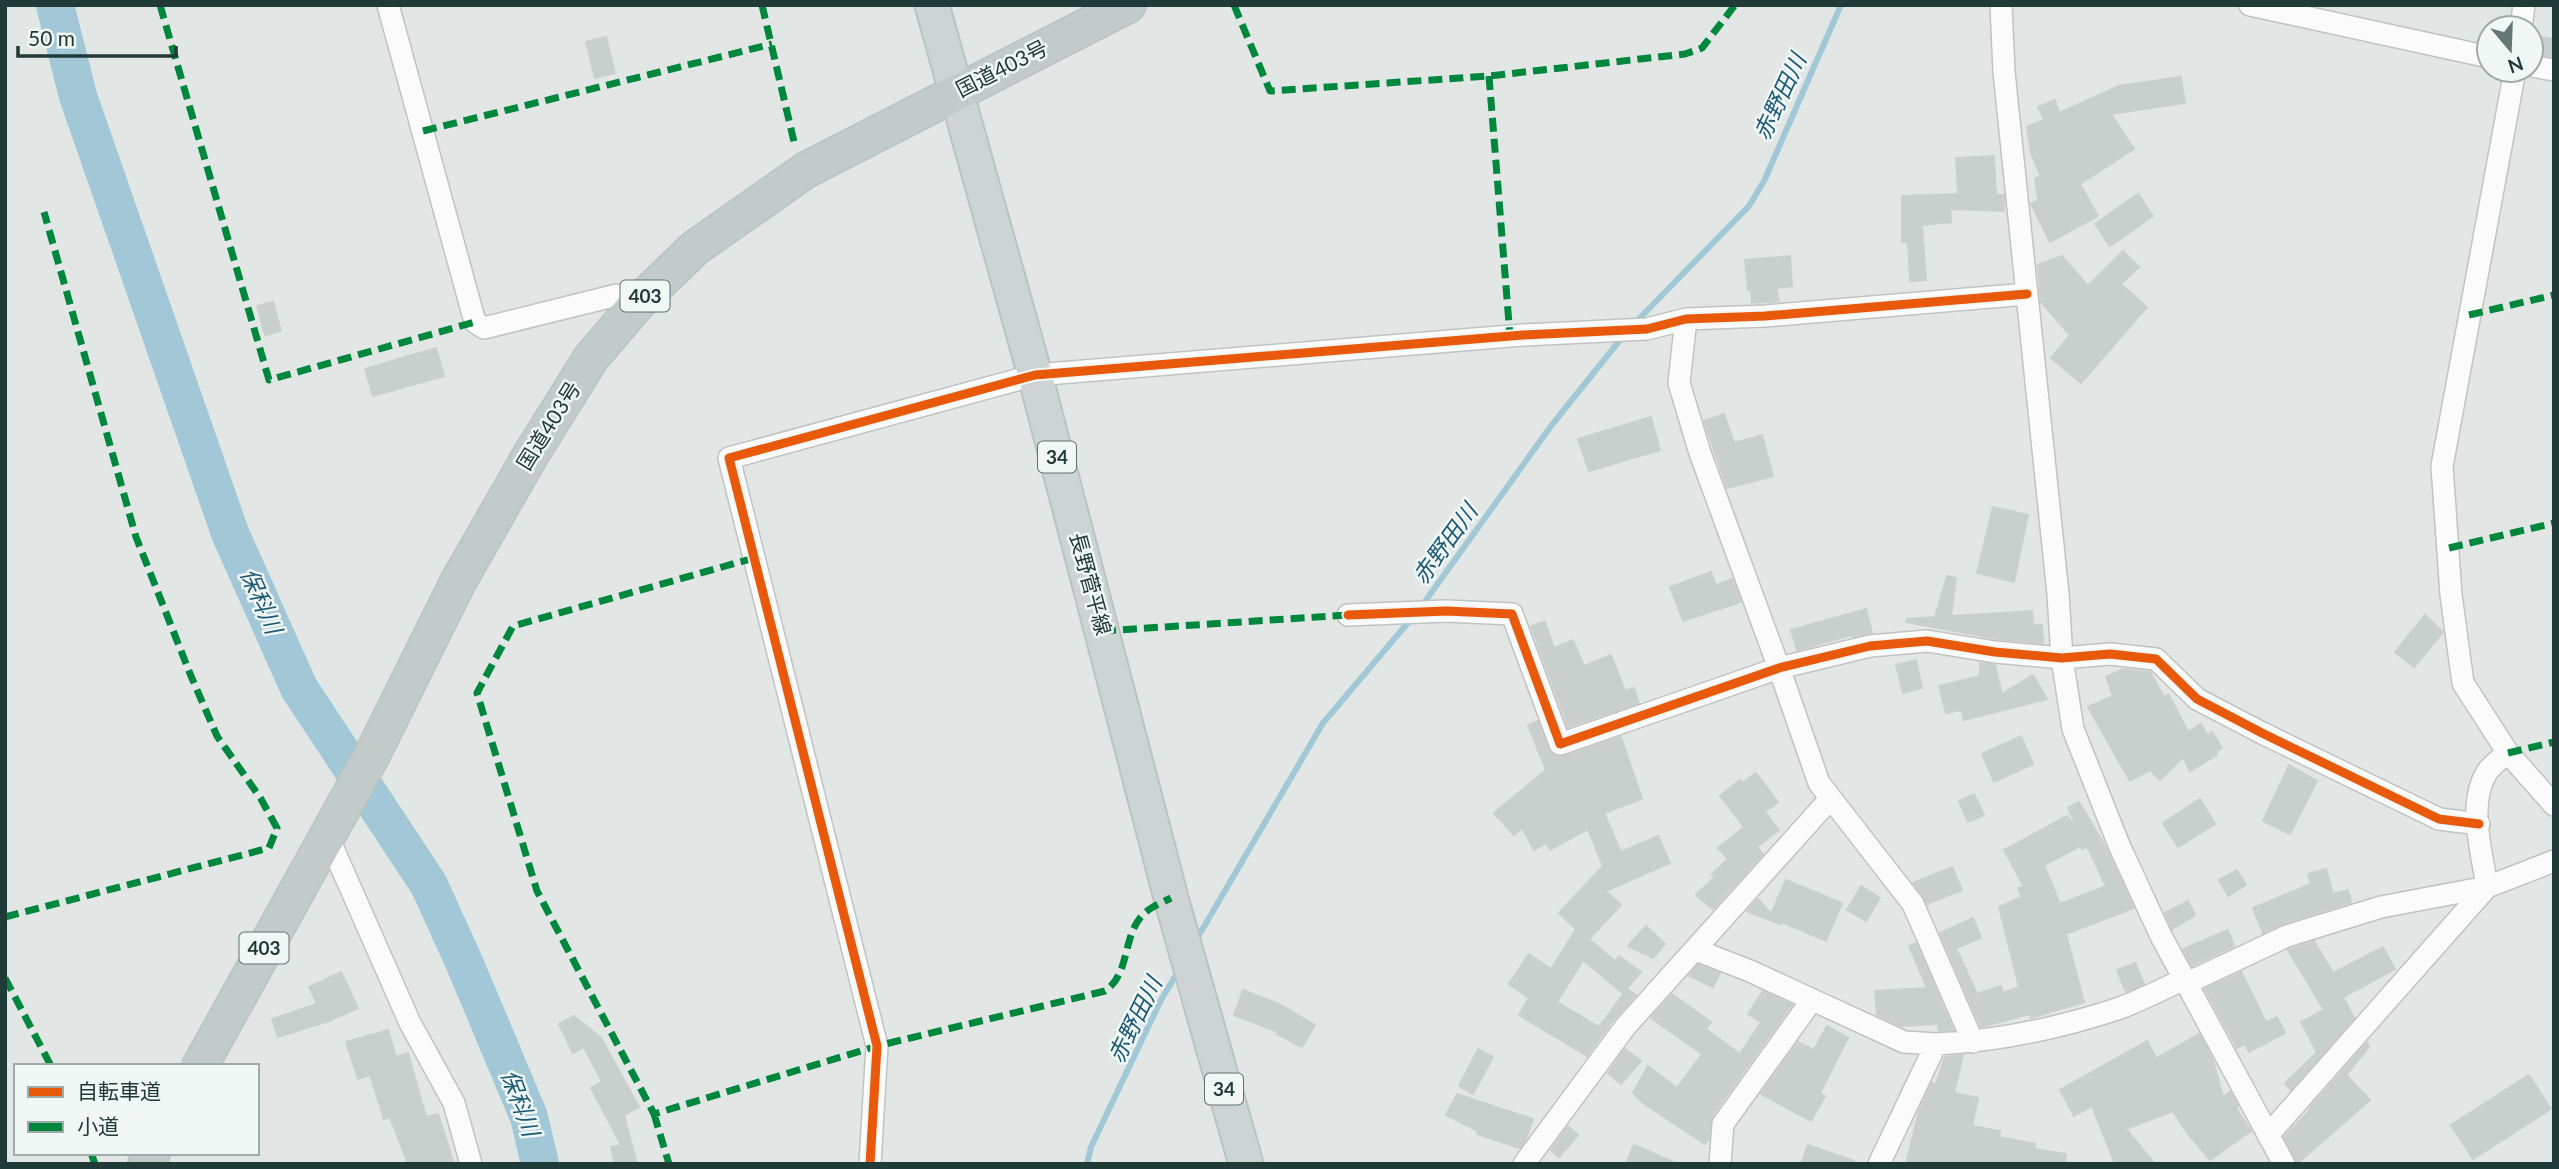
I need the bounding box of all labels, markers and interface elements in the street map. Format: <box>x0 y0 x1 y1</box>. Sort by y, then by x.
scale bar <box>18 14 175 58</box>
north arrow <box>2475 14 2545 84</box>
text: 50 m <box>28 25 75 50</box>
street label: 国道403号 <box>951 34 1051 101</box>
water label: 赤野田川 <box>1747 46 1812 144</box>
text: N <box>2505 52 2526 79</box>
road number: 403 <box>620 280 670 312</box>
street label: 国道403号 <box>511 376 585 474</box>
road number: 34 <box>1038 442 1076 472</box>
water label: 赤野田川 <box>1406 496 1484 589</box>
street label: 長野菅平線 <box>1066 530 1117 638</box>
water label: 保科川 <box>235 563 290 641</box>
road number: 403 <box>240 932 288 964</box>
water label: 赤野田川 <box>1101 969 1168 1067</box>
legend <box>14 1064 259 1155</box>
water label: 保科川 <box>496 1065 547 1143</box>
road number: 34 <box>1205 1074 1243 1105</box>
text: 自転車道 <box>77 1078 161 1103</box>
text: 小道 <box>77 1113 119 1138</box>

